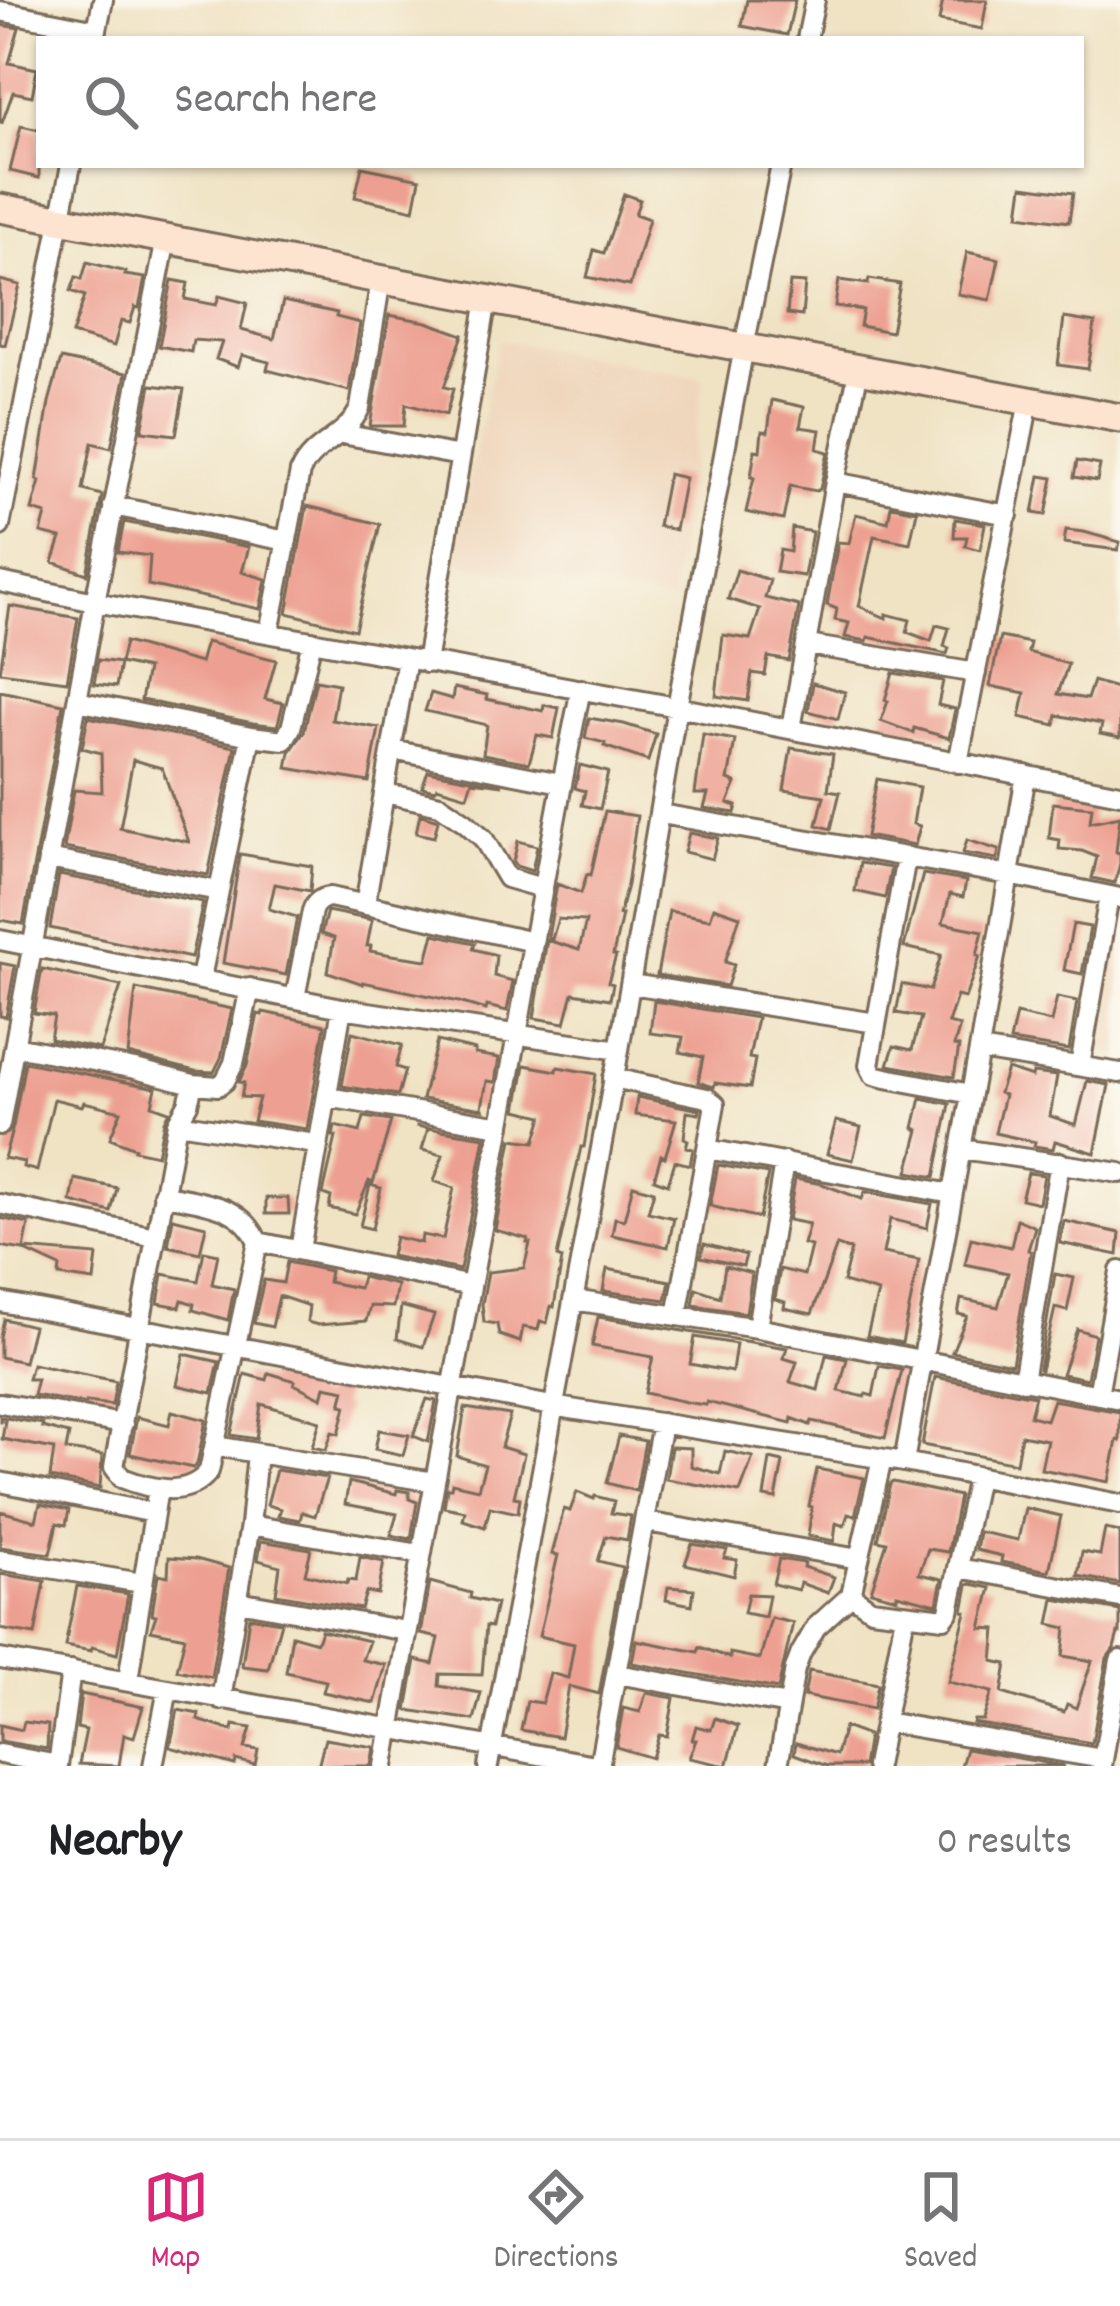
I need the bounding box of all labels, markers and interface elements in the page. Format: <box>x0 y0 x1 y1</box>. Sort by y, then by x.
search box <box>36 36 1084 168</box>
icon: search <box>78 69 144 135</box>
text: Search here <box>174 70 377 134</box>
text: Nearby <box>48 1808 181 1880</box>
text: 0 results <box>937 1817 1072 1872</box>
tab: Map <box>143 2164 209 2283</box>
tab: Directions <box>494 2164 619 2283</box>
tab: Saved <box>904 2164 977 2283</box>

